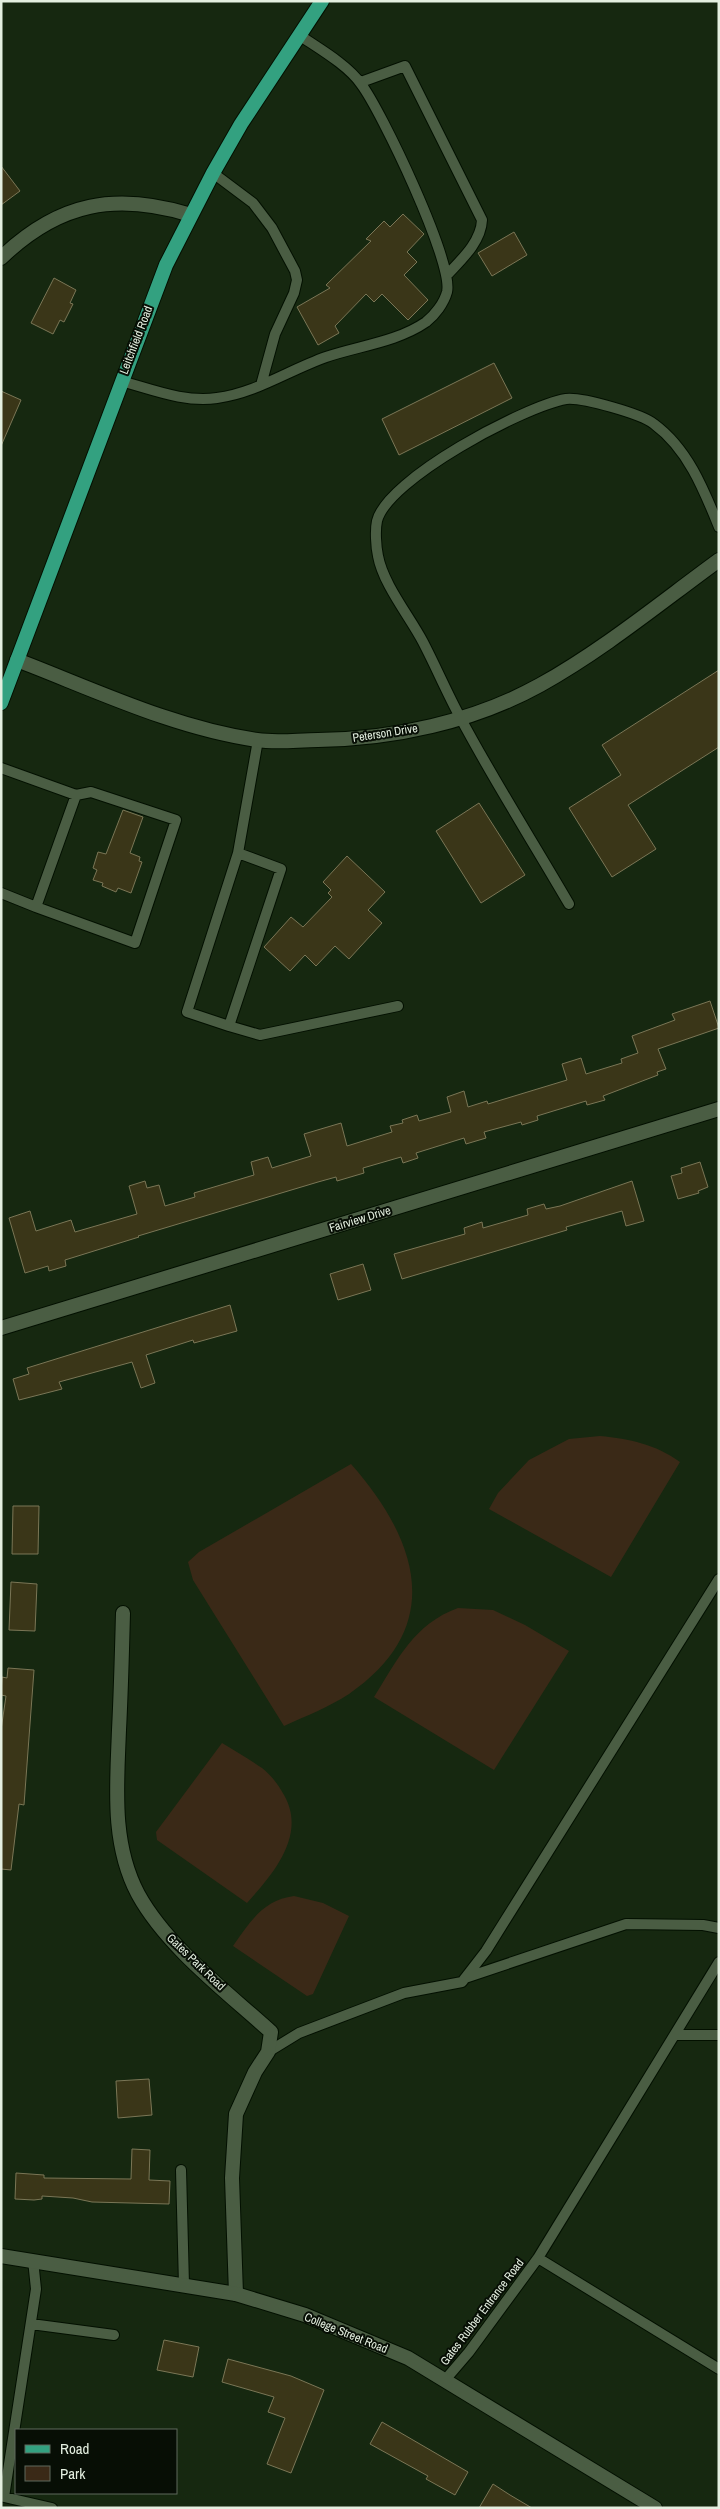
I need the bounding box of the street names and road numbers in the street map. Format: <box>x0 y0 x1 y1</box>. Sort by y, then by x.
street label: Leitchfield Road <box>116 304 156 376</box>
street label: Peterson Drive <box>351 720 419 746</box>
street label: Fairview Drive <box>327 1202 393 1236</box>
street label: Gates Park Road <box>163 1930 229 1994</box>
street label: Gates Rubber Entrance Road <box>437 2255 527 2369</box>
street label: College Street Road <box>302 2309 390 2357</box>

